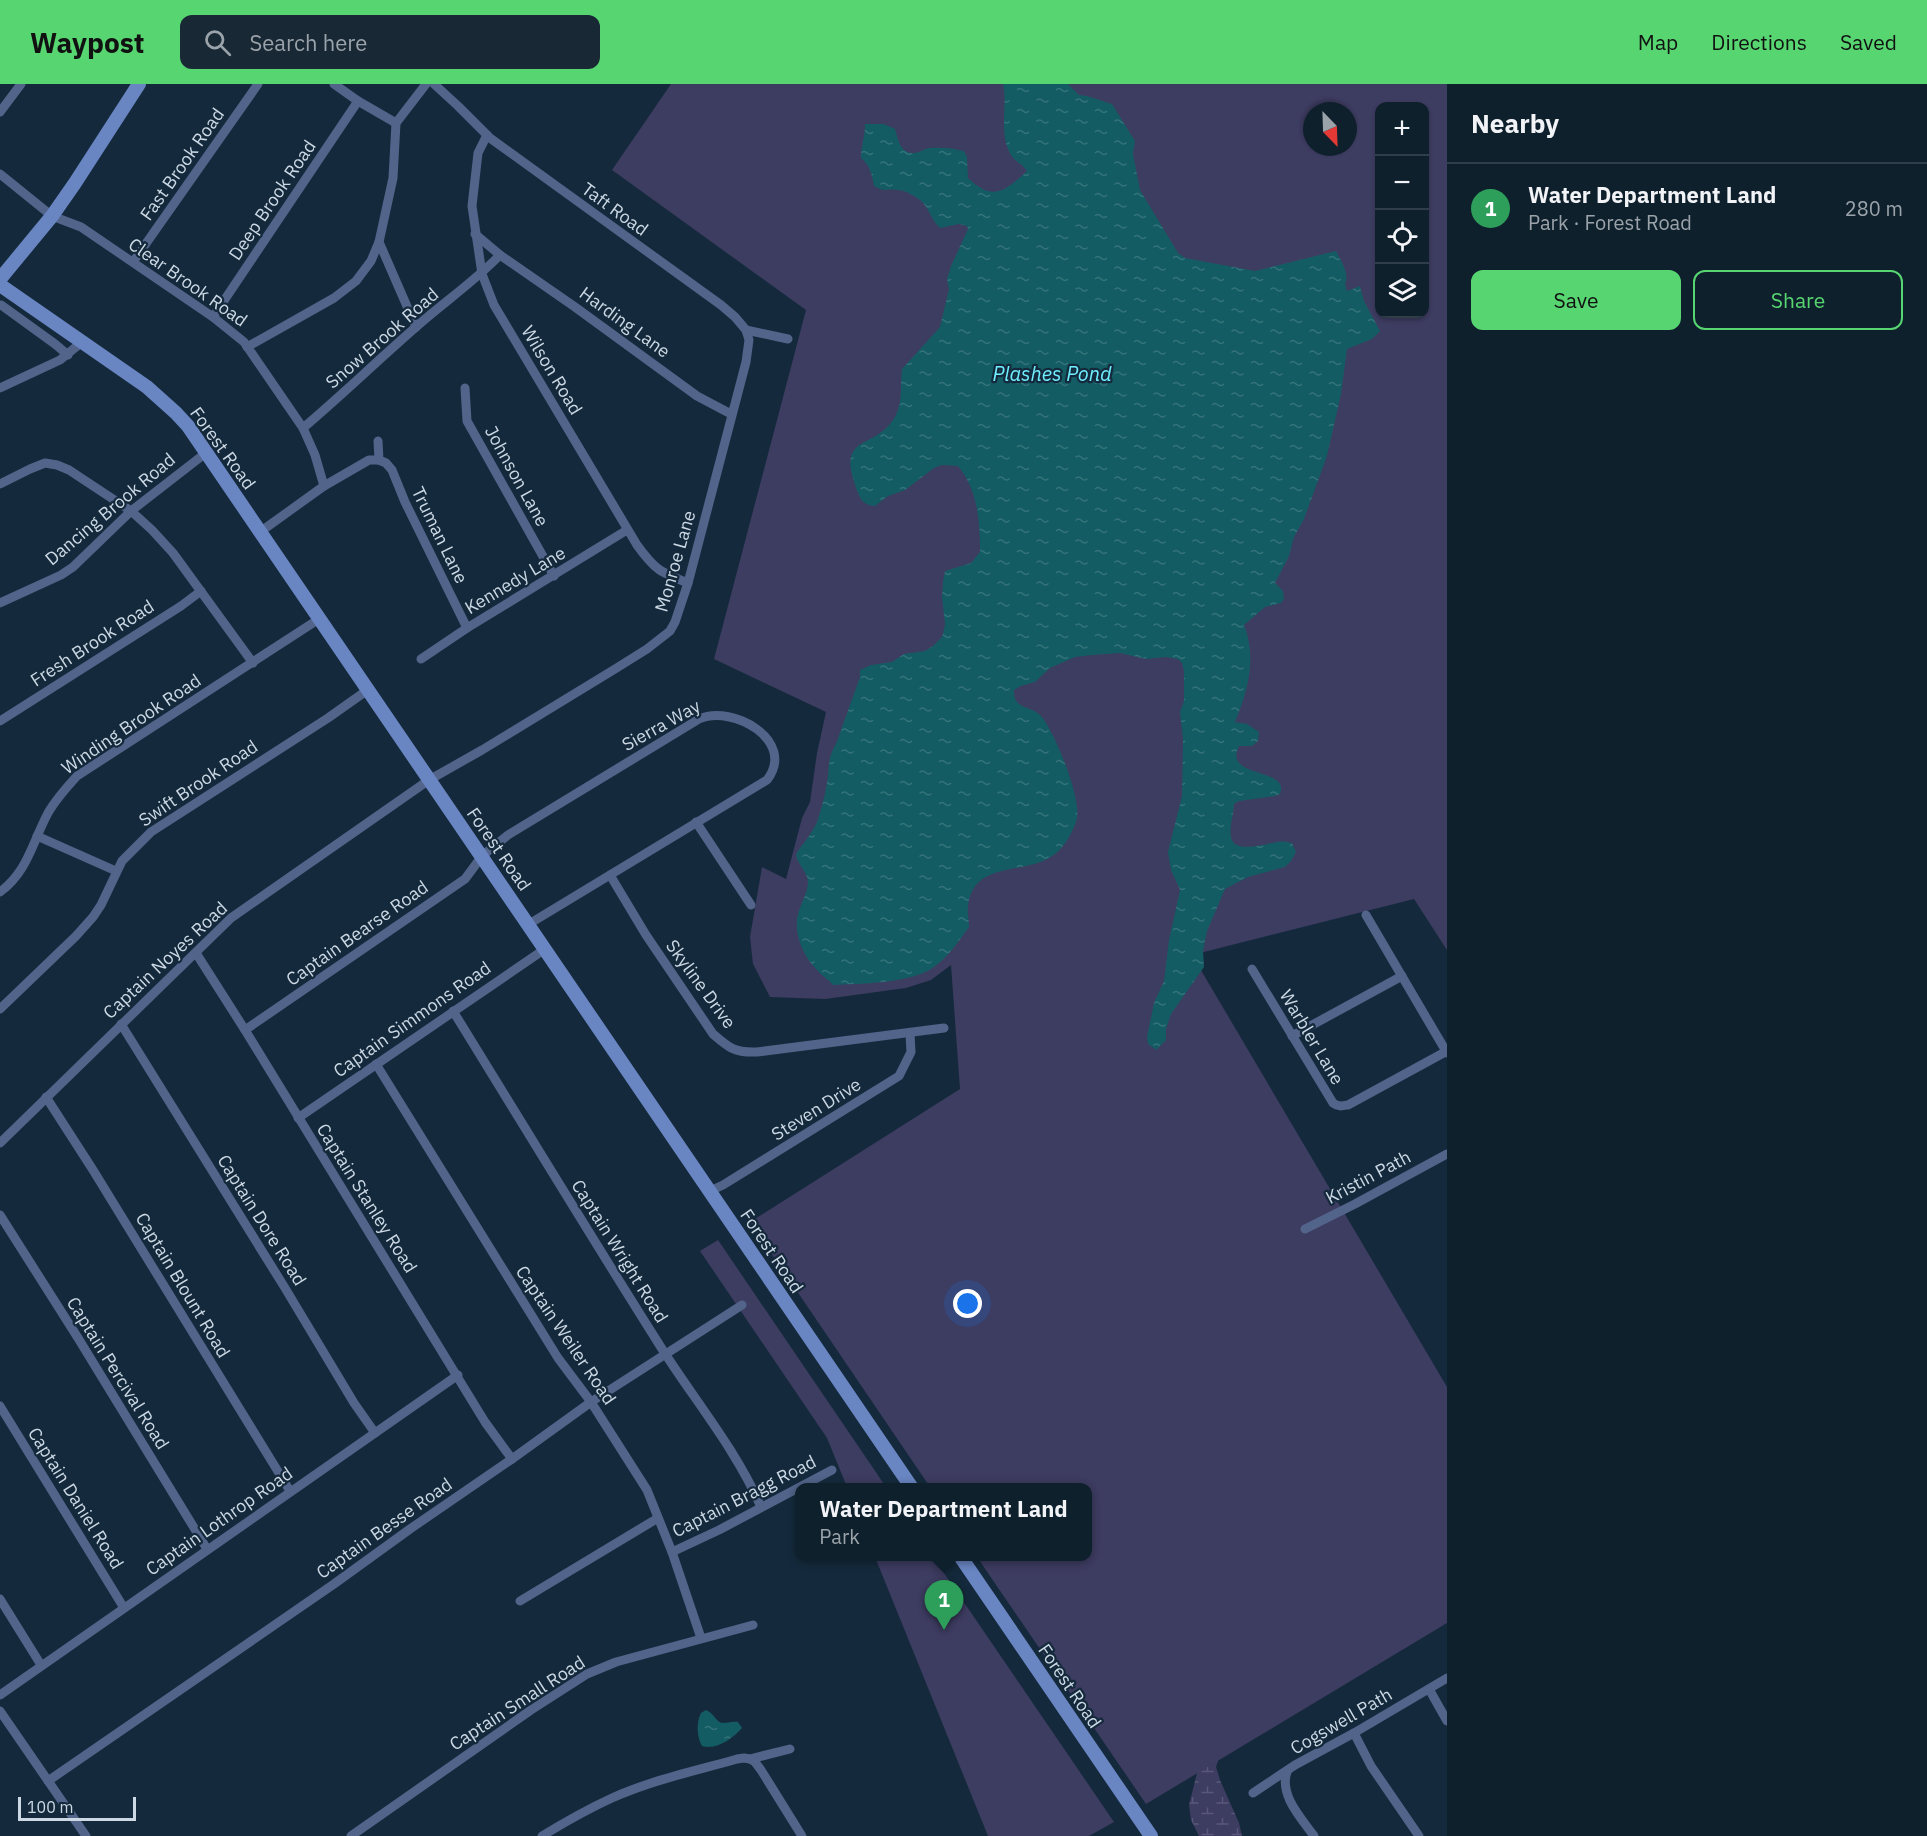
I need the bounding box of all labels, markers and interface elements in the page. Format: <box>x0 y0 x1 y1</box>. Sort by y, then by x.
search box <box>180 15 600 69</box>
text: Waypost <box>30 24 144 61</box>
icon: search <box>201 26 234 59</box>
text: Search here <box>249 28 367 57</box>
text: Map <box>1638 28 1678 56</box>
text: Directions <box>1711 28 1807 56</box>
text: Saved <box>1840 28 1897 56</box>
north arrow <box>1303 102 1357 156</box>
map controls <box>1375 102 1429 318</box>
button: + <box>1375 102 1429 156</box>
street label: Fast Brook Road <box>135 103 229 225</box>
text: Nearby <box>1471 106 1559 140</box>
street label: Deep Brook Road <box>223 136 321 264</box>
button: − <box>1375 156 1429 210</box>
street label: Taft Road <box>577 177 653 241</box>
text: Water Department Land <box>1528 180 1776 209</box>
text: 1 <box>1485 195 1497 222</box>
text: 280 m <box>1845 195 1903 222</box>
text: Park · Forest Road <box>1528 209 1692 236</box>
button: locate <box>1375 210 1429 264</box>
street label: Clear Brook Road <box>124 232 252 332</box>
button: layers <box>1375 264 1429 318</box>
button: Save <box>1471 270 1681 330</box>
button: Share <box>1693 270 1903 330</box>
street label: Harding Lane <box>575 281 675 363</box>
street label: Snow Brook Road <box>321 283 443 393</box>
street label: Wilson Road <box>516 321 588 419</box>
water label: Plashes Pond <box>992 360 1112 387</box>
street label: Forest Road <box>185 402 261 494</box>
street label: Johnson Lane <box>480 422 554 531</box>
street label: Dancing Brook Road <box>40 448 180 570</box>
street label: Truman Lane <box>407 483 473 587</box>
street label: Monroe Lane <box>650 508 700 614</box>
street label: Kennedy Lane <box>460 541 570 619</box>
street label: Fresh Brook Road <box>26 594 158 692</box>
street label: Winding Brook Road <box>57 669 205 779</box>
street label: Sierra Way <box>618 694 704 756</box>
street label: Swift Brook Road <box>134 735 262 831</box>
street label: Forest Road <box>462 803 536 895</box>
street label: Captain Bearse Road <box>282 875 432 991</box>
street label: Captain Noyes Road <box>98 896 232 1024</box>
street label: Skyline Drive <box>661 935 741 1033</box>
street label: Captain Simmons Road <box>329 956 495 1082</box>
street label: Warbler Lane <box>1275 985 1349 1089</box>
street label: Steven Drive <box>767 1072 865 1146</box>
street label: Captain Stanley Road <box>312 1119 422 1277</box>
street label: Kristin Path <box>1321 1145 1415 1209</box>
street label: Captain Dore Road <box>212 1150 312 1290</box>
street label: Captain Wright Road <box>567 1175 673 1327</box>
street label: Forest Road <box>735 1204 809 1298</box>
street label: Captain Blount Road <box>131 1208 235 1362</box>
street label: Captain Weiler Road <box>511 1261 621 1409</box>
your location <box>953 1289 982 1318</box>
street label: Captain Percival Road <box>62 1293 174 1453</box>
street label: Captain Daniel Road <box>23 1423 129 1573</box>
street label: Captain Bragg Road <box>668 1450 820 1542</box>
street label: Captain Lothrop Road <box>141 1462 297 1580</box>
street label: Captain Besse Road <box>312 1473 456 1583</box>
popup <box>795 1483 1092 1561</box>
text: Water Department Land <box>819 1494 1068 1523</box>
text: Park <box>819 1523 860 1550</box>
pin: 1 <box>924 1580 964 1630</box>
street label: Forest Road <box>1033 1639 1107 1733</box>
street label: Captain Small Road <box>445 1651 589 1755</box>
street label: Cogswell Path <box>1286 1683 1396 1759</box>
scale bar <box>18 1794 136 1822</box>
text: 100 m <box>27 1797 74 1817</box>

